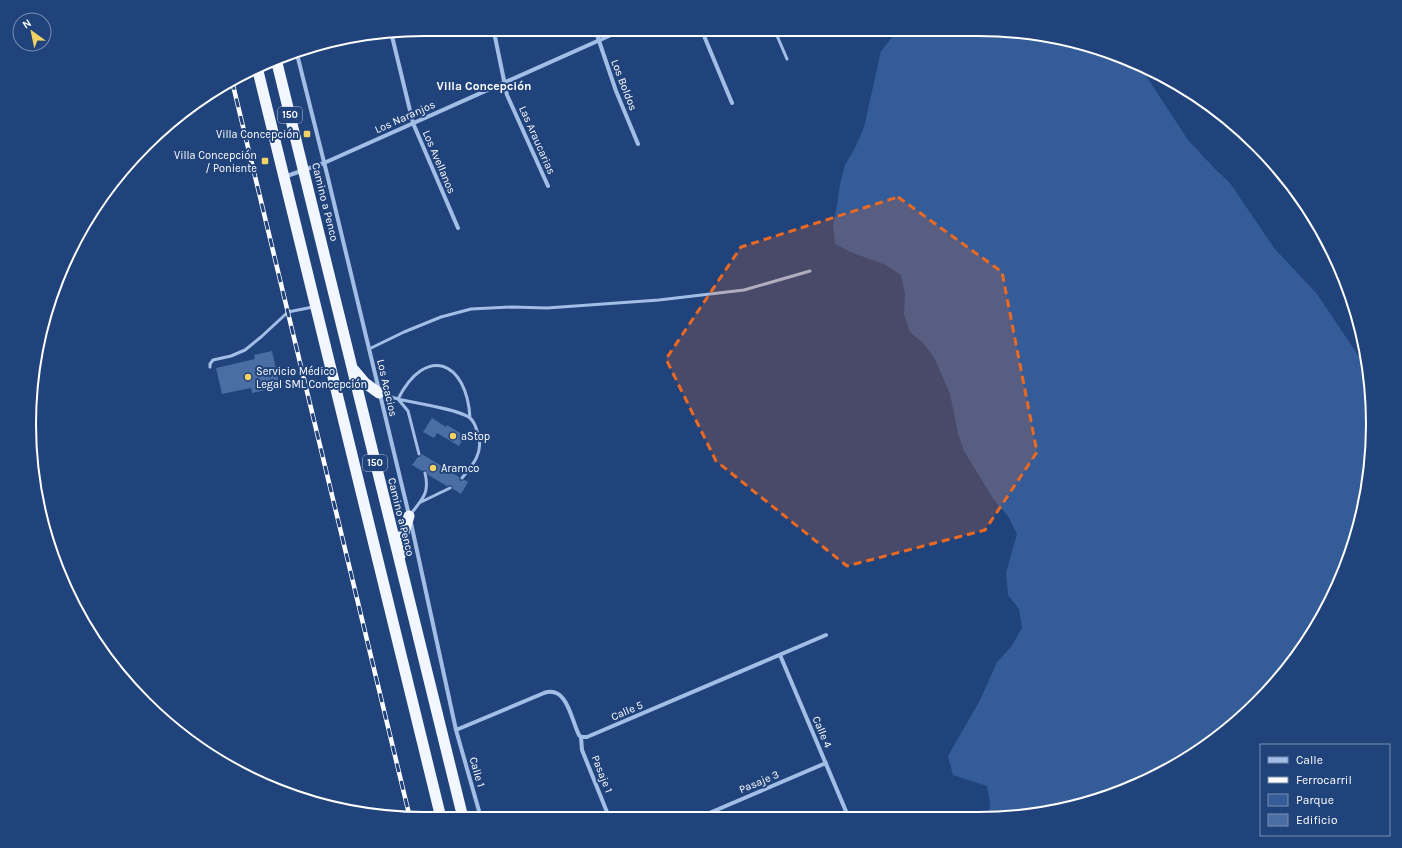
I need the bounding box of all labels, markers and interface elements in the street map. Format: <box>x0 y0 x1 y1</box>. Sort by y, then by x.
north arrow <box>12 12 52 52</box>
text: N <box>20 16 34 32</box>
street label: Los Boldos <box>608 58 640 113</box>
district label: Villa Concepción <box>437 79 532 93</box>
street label: Los Naranjos <box>373 98 438 136</box>
street label: Las Araucarias <box>516 104 558 176</box>
road number: 150 <box>278 107 302 123</box>
place label: Villa Concepción <box>216 128 299 141</box>
street label: Los Avellanos <box>420 128 458 196</box>
marker: Villa Concepción <box>302 129 312 139</box>
place label: Villa Concepción / Poniente <box>174 149 257 175</box>
marker: Villa Concepción / Poniente <box>260 156 270 166</box>
street label: Camino a Penco <box>309 161 341 243</box>
street label: Los Acacios <box>374 358 400 418</box>
place label: Servicio Médico Legal SML Concepción <box>256 365 367 391</box>
marker: Servicio Médico Legal SML Concepción <box>243 372 253 382</box>
place label: aStop <box>461 430 490 443</box>
marker: aStop <box>448 431 458 441</box>
road number: 150 <box>363 455 387 471</box>
place label: Aramco <box>441 462 479 475</box>
marker: Aramco <box>428 463 438 473</box>
street label: Camino a Penco <box>385 476 417 558</box>
street label: Calle 5 <box>609 698 645 724</box>
street label: Calle 4 <box>809 714 835 750</box>
legend <box>1260 744 1390 836</box>
street label: Pasaje 1 <box>589 753 615 795</box>
text: Calle <box>1296 753 1323 767</box>
street label: Calle 1 <box>466 755 488 789</box>
street label: Pasaje 3 <box>737 768 781 796</box>
text: Ferrocarril <box>1296 773 1352 787</box>
text: Parque <box>1296 793 1334 807</box>
text: Edificio <box>1296 813 1337 827</box>

